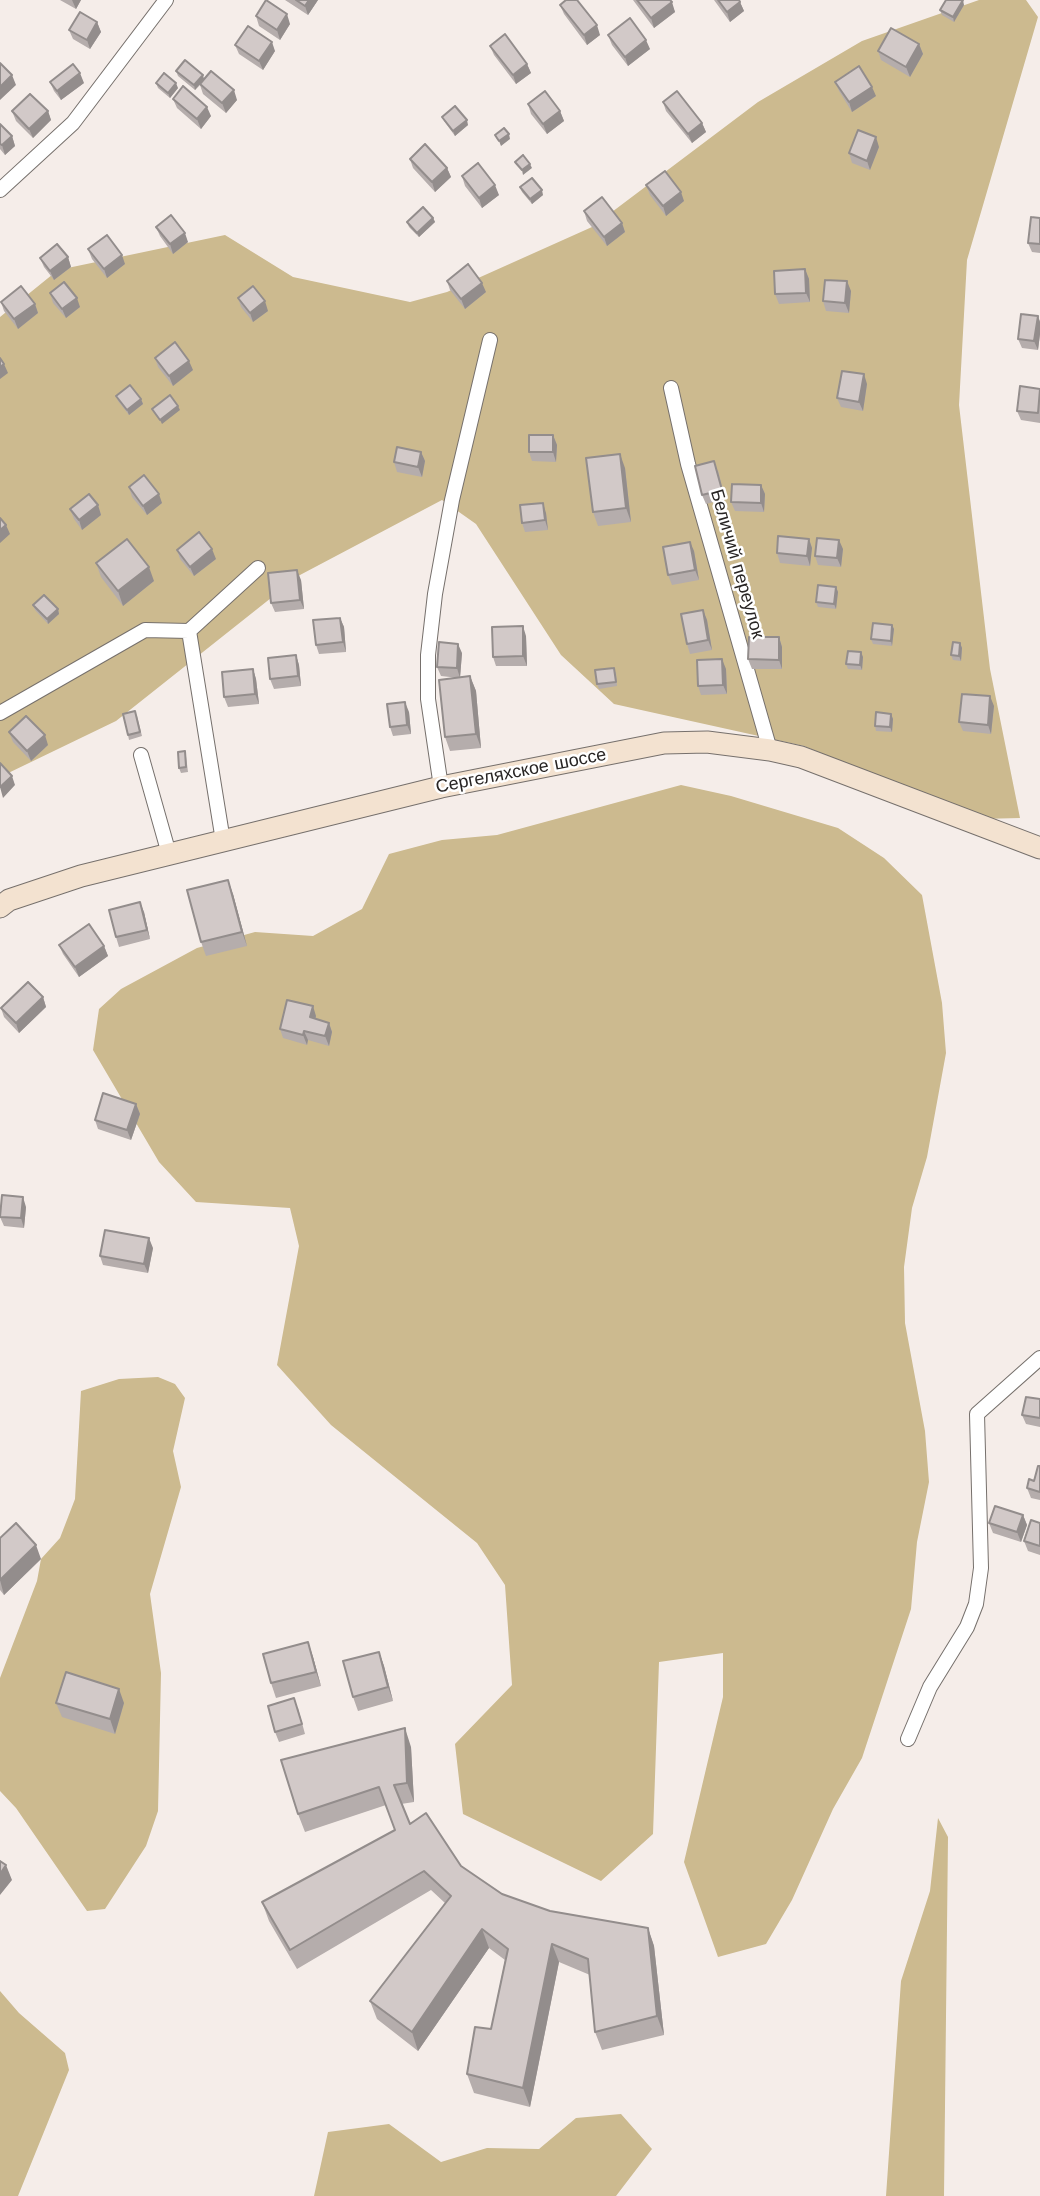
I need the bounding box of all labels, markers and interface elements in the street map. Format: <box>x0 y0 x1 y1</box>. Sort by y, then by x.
street label: Беличий переулок <box>705 487 769 641</box>
street label: Сергеляхское шоссе <box>434 744 608 798</box>

